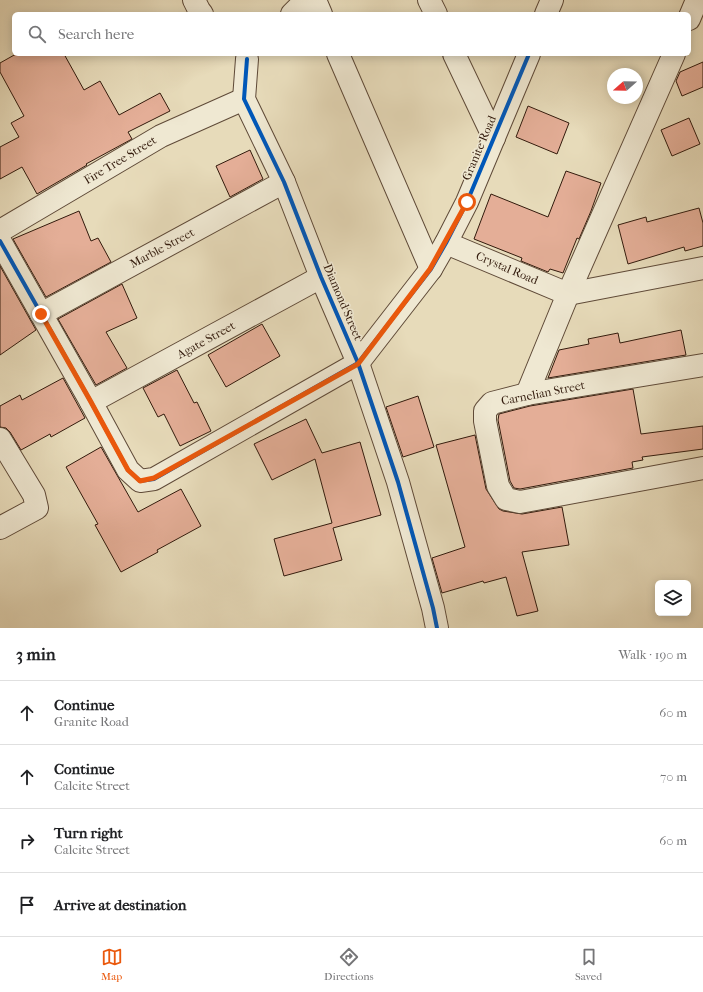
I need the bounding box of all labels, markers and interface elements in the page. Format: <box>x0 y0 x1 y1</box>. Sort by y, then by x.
search box <box>12 12 691 56</box>
icon: search <box>26 23 48 45</box>
text: Search here <box>58 25 134 43</box>
north arrow <box>607 68 643 104</box>
street label: Granite Road <box>459 113 499 183</box>
street label: Fire Tree Street <box>81 133 159 187</box>
route start <box>458 193 476 211</box>
street label: Marble Street <box>127 225 197 271</box>
street label: Crystal Road <box>474 249 541 288</box>
street label: Diamond Street <box>321 262 366 343</box>
route end <box>32 305 50 323</box>
street label: Agate Street <box>174 318 238 362</box>
street label: Carnelian Street <box>500 378 587 408</box>
map controls <box>655 580 691 616</box>
button: layers <box>655 580 691 616</box>
text: 3 min <box>16 644 56 664</box>
text: Walk · 190 m <box>618 647 687 662</box>
text: Continue <box>54 696 114 714</box>
icon: ahead <box>16 702 38 724</box>
text: 60 m <box>659 705 687 720</box>
text: Granite Road <box>54 714 129 729</box>
text: Continue <box>54 760 114 778</box>
icon: ahead <box>16 766 38 788</box>
text: 70 m <box>660 769 687 784</box>
text: Calcite Street <box>54 778 130 793</box>
text: Turn right <box>54 824 123 842</box>
icon: right <box>16 830 38 852</box>
text: 60 m <box>659 833 687 848</box>
text: Calcite Street <box>54 842 130 857</box>
icon: arrive <box>16 894 38 916</box>
text: Arrive at destination <box>54 896 186 914</box>
tab: Map <box>101 946 123 983</box>
tab: Directions <box>324 946 374 983</box>
tab: Saved <box>575 946 602 983</box>

